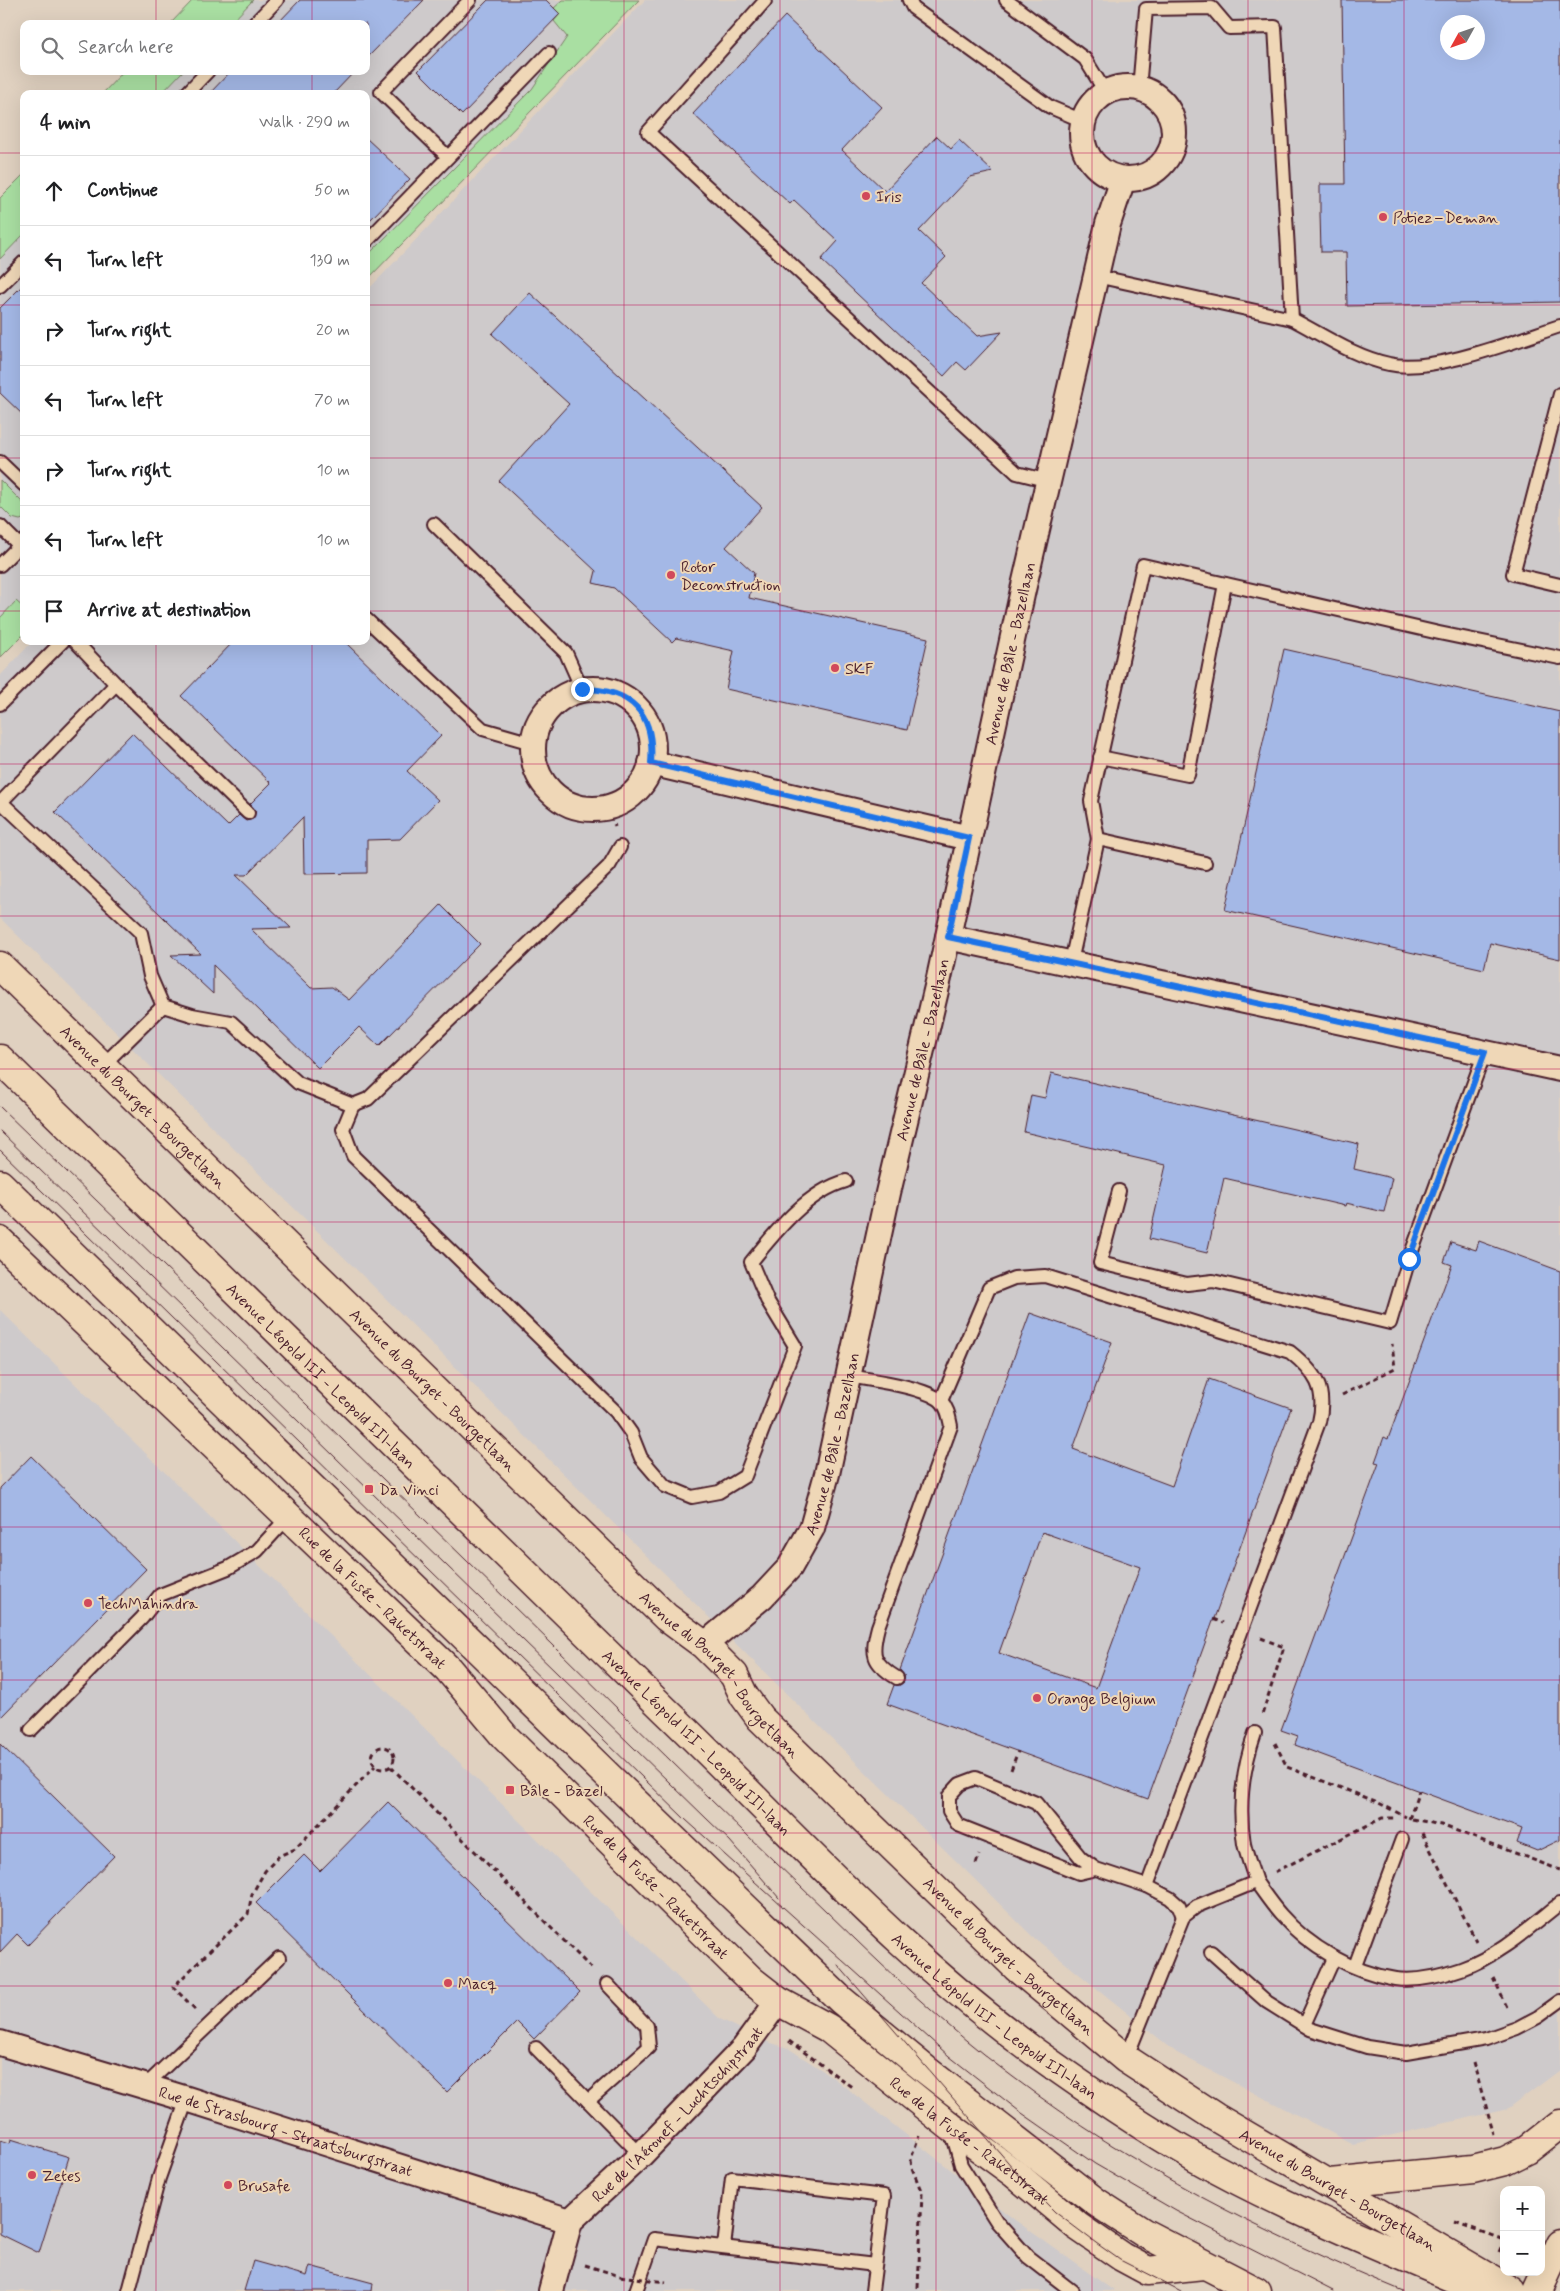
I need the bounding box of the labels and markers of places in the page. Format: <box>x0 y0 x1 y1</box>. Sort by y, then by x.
place label: Iris <box>876 187 902 208</box>
marker: Iris <box>860 190 872 202</box>
place label: Potiez–Deman <box>1393 208 1499 229</box>
marker: Potiez–Deman <box>1377 211 1389 223</box>
place label: Rotor Deconstruction <box>681 557 781 596</box>
marker: Rotor Deconstruction <box>665 569 677 581</box>
place label: SKF <box>845 659 874 680</box>
marker: SKF <box>829 662 841 674</box>
place label: Da Vinci <box>379 1480 439 1501</box>
marker: Da Vinci <box>363 1483 375 1495</box>
place label: TechMahindra <box>98 1594 198 1615</box>
marker: TechMahindra <box>82 1597 94 1609</box>
place label: Orange Belgium <box>1047 1689 1156 1711</box>
marker: Orange Belgium <box>1031 1692 1043 1704</box>
place label: Bâle - Bazel <box>520 1781 603 1802</box>
marker: Bâle - Bazel <box>504 1784 516 1796</box>
place label: Macq <box>458 1974 498 1995</box>
marker: Macq <box>442 1977 454 1989</box>
place label: Zetes <box>42 2166 80 2187</box>
marker: Zetes <box>26 2169 38 2181</box>
place label: Brusafe <box>238 2176 291 2197</box>
marker: Brusafe <box>222 2179 234 2191</box>

